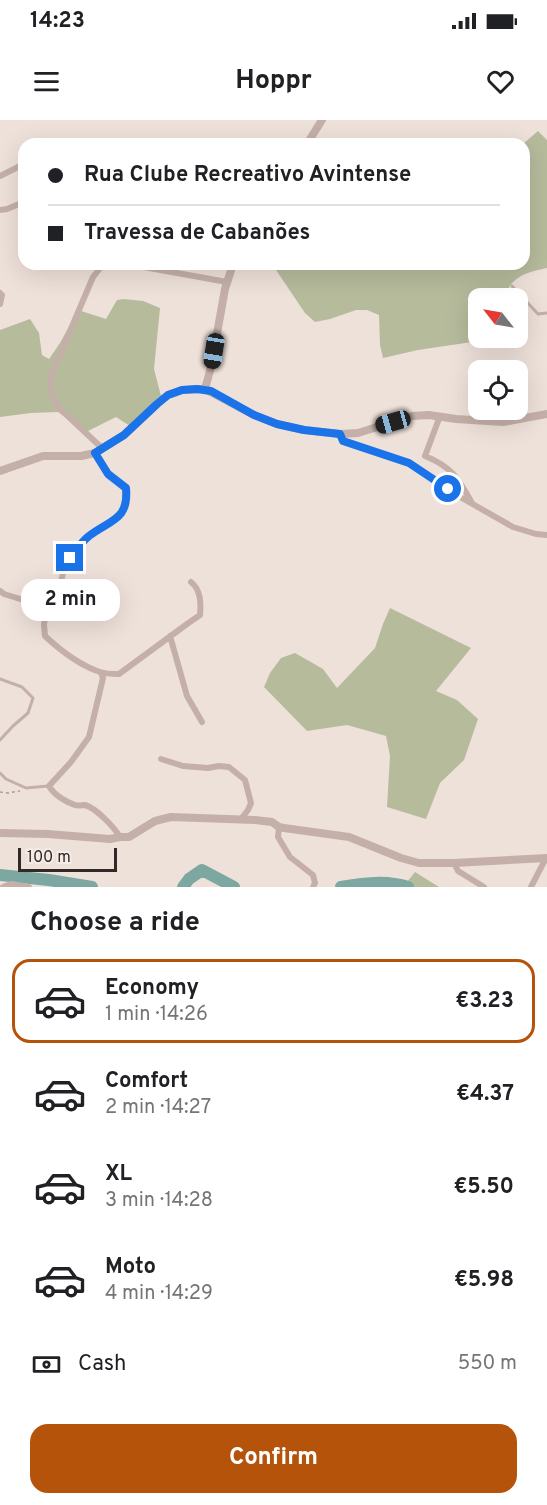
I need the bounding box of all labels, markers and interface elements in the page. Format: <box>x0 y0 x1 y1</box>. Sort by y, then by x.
text: 14:23 <box>30 8 85 35</box>
text: Hoppr <box>235 64 312 98</box>
icon: menu <box>30 65 63 98</box>
icon: heart <box>484 65 517 98</box>
text: Rua Clube Recreativo Avintense <box>84 162 411 189</box>
text: Travessa de Cabanões <box>84 220 310 247</box>
north arrow <box>468 288 528 348</box>
map controls <box>468 288 528 420</box>
car <box>202 332 226 370</box>
button: locate <box>468 360 528 420</box>
car <box>373 408 413 436</box>
route start <box>434 475 461 502</box>
route end <box>56 544 83 571</box>
callout: 2 min <box>20 579 119 621</box>
text: 2 min <box>44 587 97 613</box>
scale bar <box>18 845 117 872</box>
text: 100 m <box>27 848 71 868</box>
text: Choose a ride <box>30 906 200 940</box>
icon: car <box>33 974 87 1028</box>
text: Economy <box>105 975 199 1002</box>
text: €3.23 <box>455 988 514 1015</box>
text: 1 min · 14:26 <box>105 1002 208 1028</box>
icon: car <box>33 1067 87 1121</box>
text: Comfort <box>105 1068 188 1095</box>
text: €4.37 <box>456 1081 514 1108</box>
text: 2 min · 14:27 <box>105 1095 211 1121</box>
icon: car <box>33 1160 87 1214</box>
text: XL <box>105 1161 132 1188</box>
text: €5.50 <box>453 1174 514 1201</box>
text: 3 min · 14:28 <box>105 1188 213 1214</box>
icon: car <box>33 1253 87 1307</box>
text: Moto <box>105 1254 156 1281</box>
text: €5.98 <box>454 1267 514 1294</box>
text: 4 min · 14:29 <box>105 1281 213 1307</box>
icon: cash <box>30 1348 63 1381</box>
text: Cash <box>78 1351 127 1378</box>
text: 550 m <box>458 1351 517 1377</box>
button: Confirm <box>30 1424 517 1493</box>

